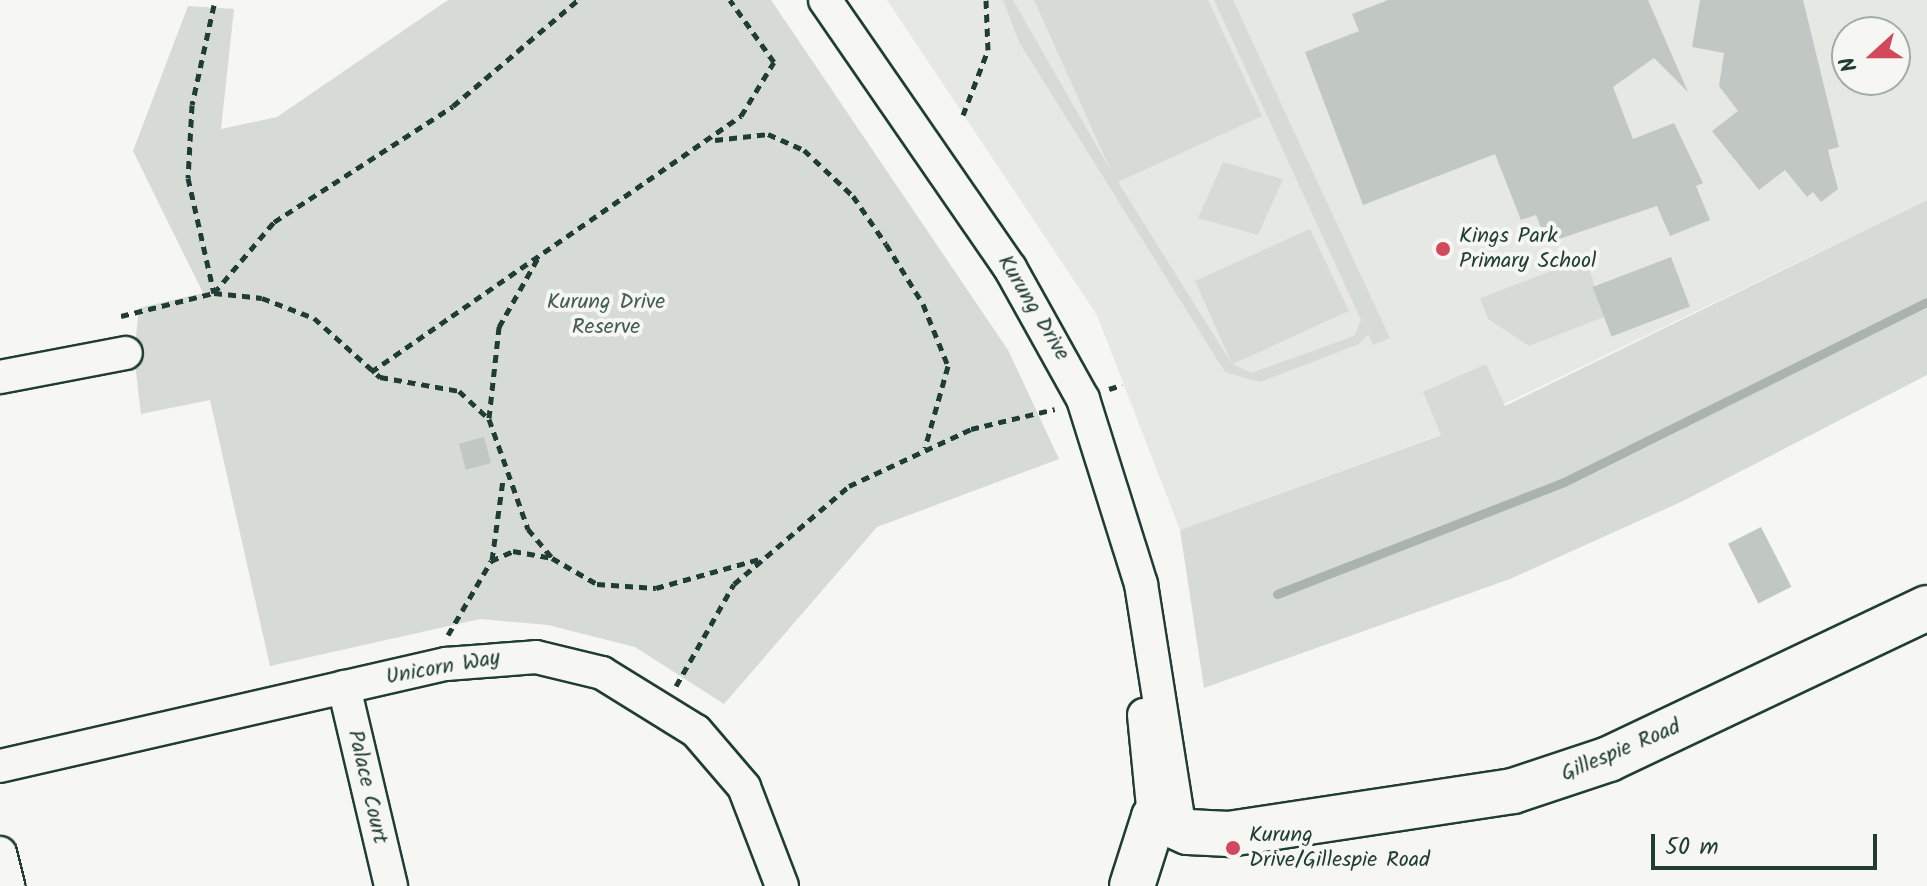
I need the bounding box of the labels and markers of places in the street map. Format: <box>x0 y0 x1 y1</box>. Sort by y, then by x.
place label: Kings Park Primary School <box>1459 223 1596 274</box>
marker: Kings Park Primary School <box>1434 240 1452 258</box>
place label: Kurung Drive/Gillespie Road <box>1249 822 1430 874</box>
marker: Kurung Drive/Gillespie Road <box>1224 839 1242 857</box>

